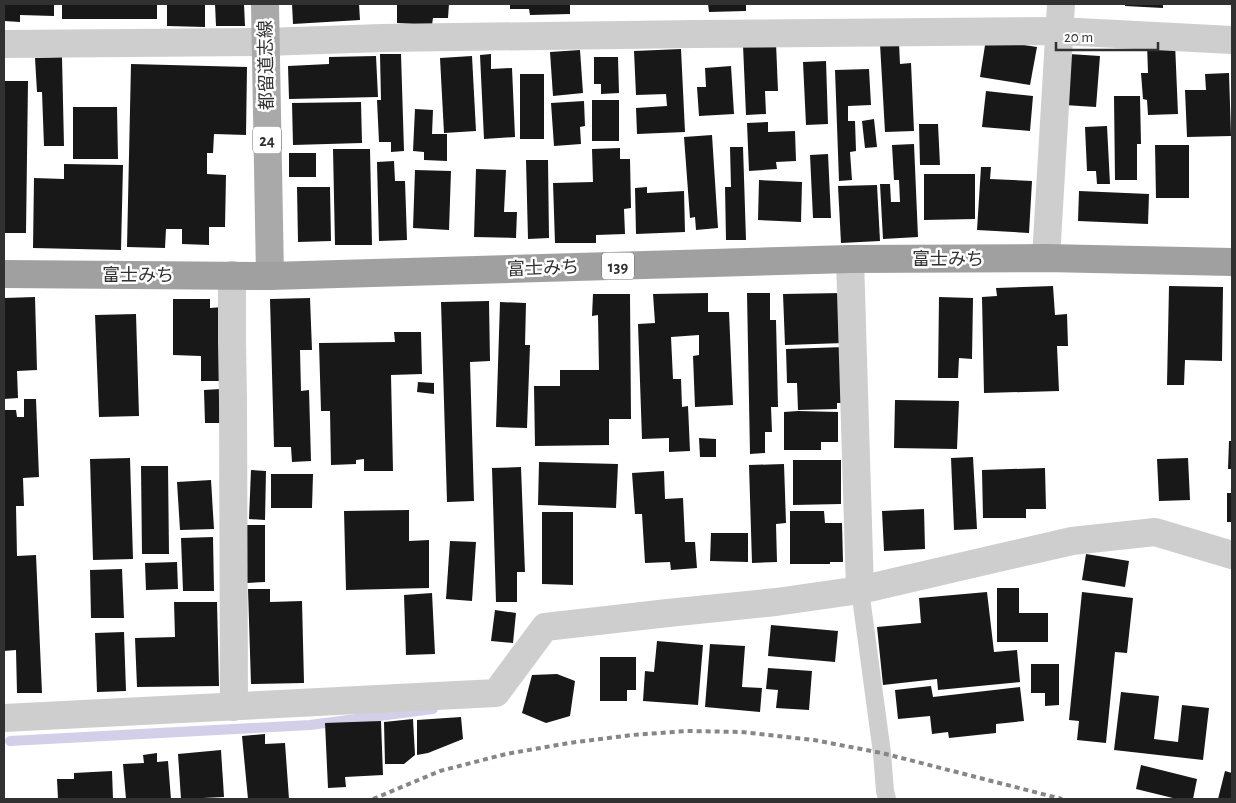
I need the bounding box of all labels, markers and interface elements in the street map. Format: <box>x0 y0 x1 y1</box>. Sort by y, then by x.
street label: 都留道志線 <box>255 20 277 110</box>
scale bar <box>1056 20 1158 52</box>
text: 20 m <box>1064 30 1093 45</box>
road number: 24 <box>253 126 281 154</box>
street label: 富士みち <box>912 250 984 269</box>
road number: 139 <box>602 252 634 280</box>
street label: 富士みち <box>507 258 579 279</box>
street label: 富士みち <box>102 266 174 285</box>

